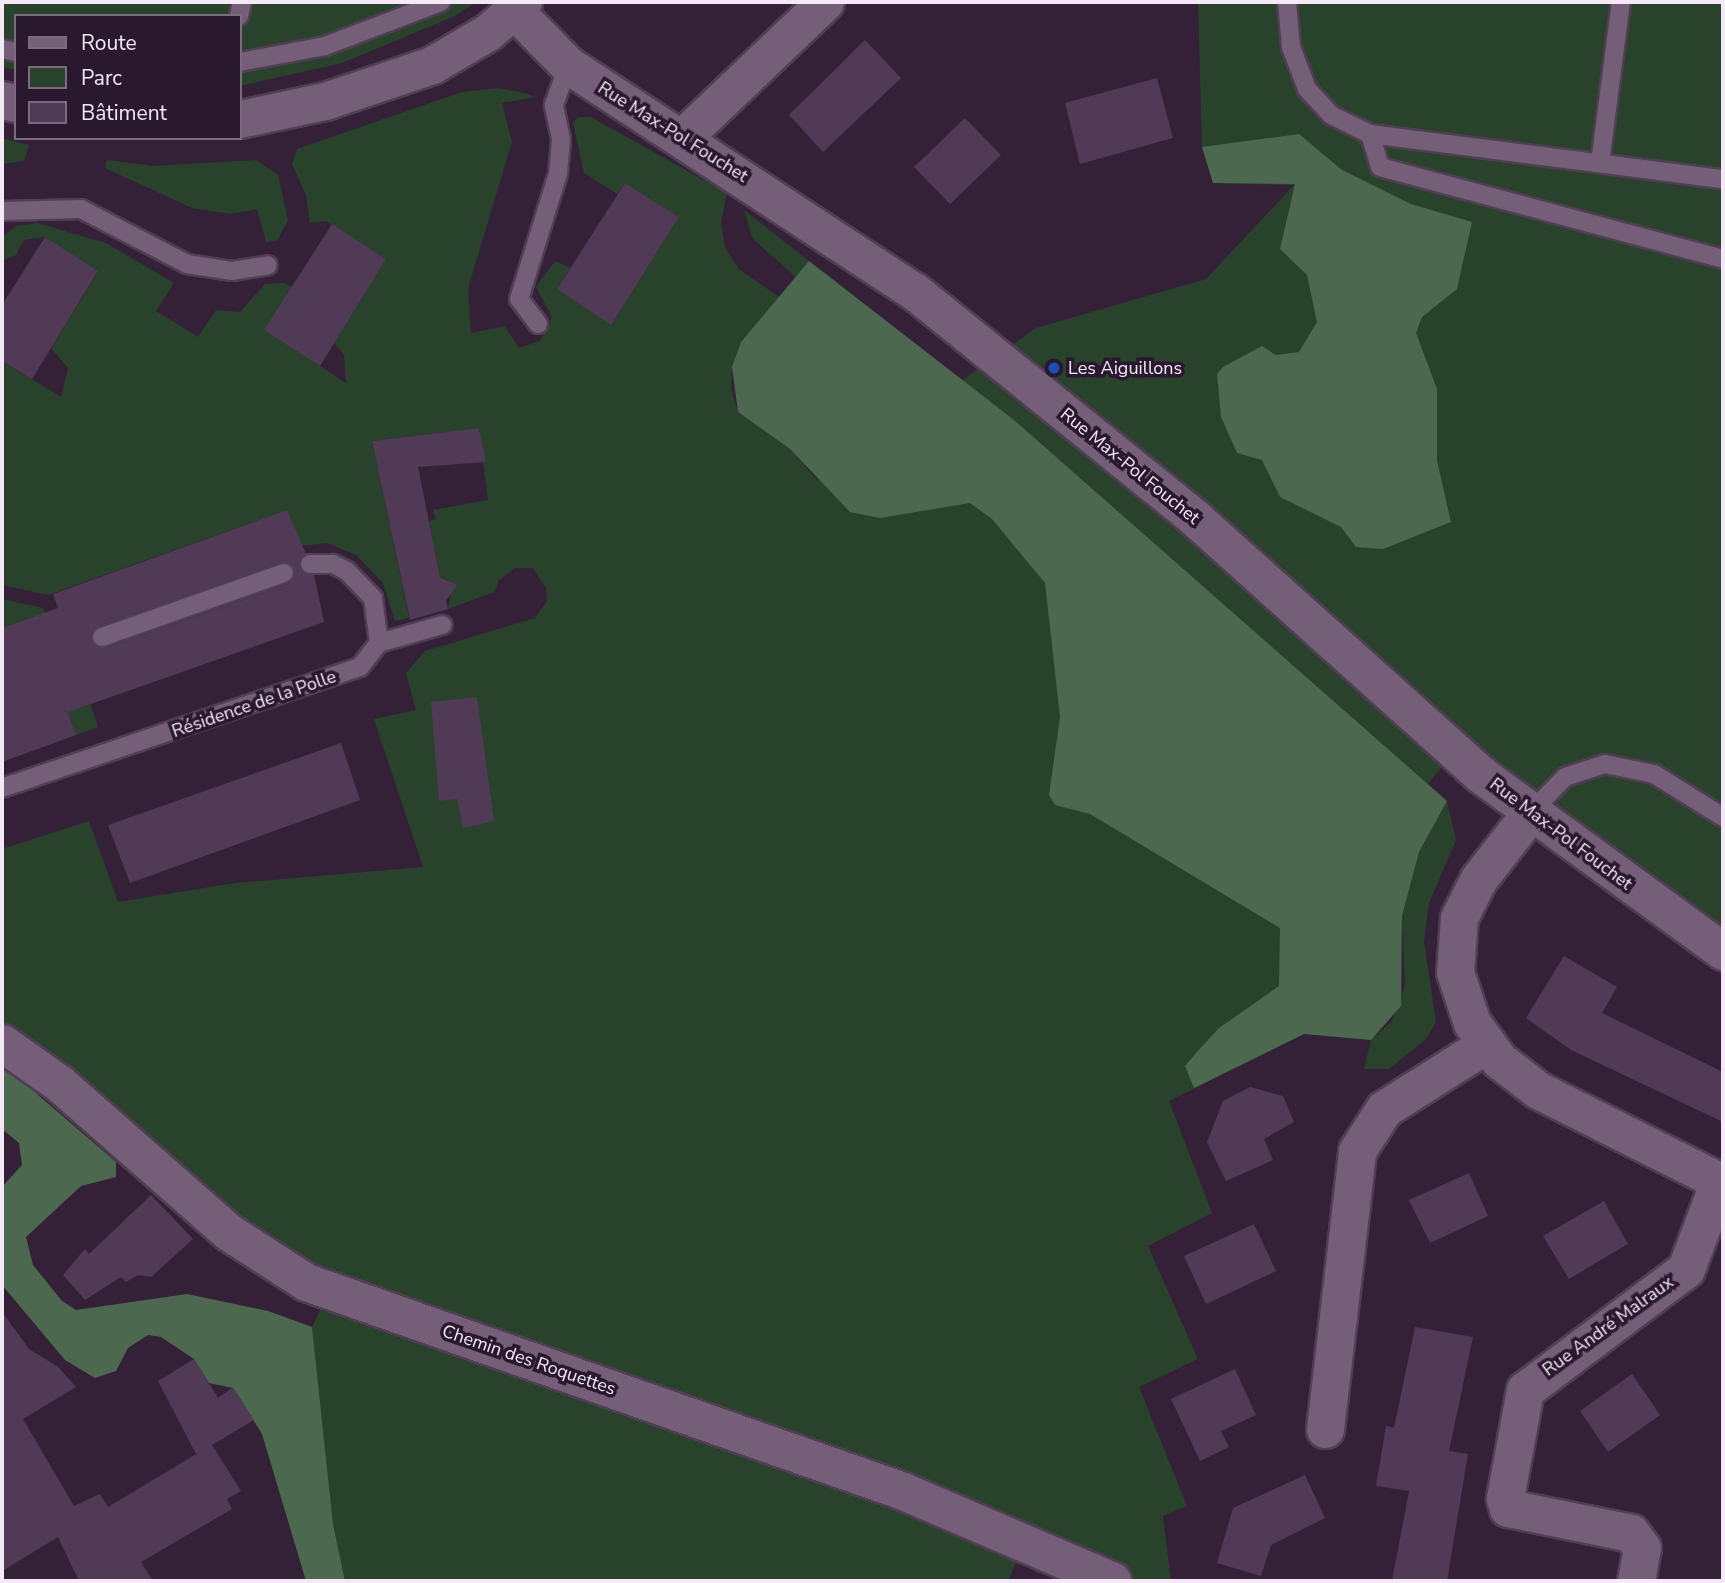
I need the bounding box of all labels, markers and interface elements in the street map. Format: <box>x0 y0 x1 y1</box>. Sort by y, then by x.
legend <box>14 14 242 140</box>
text: Route <box>81 29 137 57</box>
text: Parc <box>81 64 122 92</box>
street label: Rue Max-Pol Fouchet <box>594 77 752 187</box>
text: Bâtiment <box>81 99 167 127</box>
place label: Les Aiguillons <box>1068 357 1182 379</box>
marker: Les Aiguillons <box>1046 360 1062 376</box>
street label: Rue Max-Pol Fouchet <box>1056 403 1204 529</box>
street label: Résidence de la Polle <box>169 666 339 742</box>
street label: Rue Max-Pol Fouchet <box>1485 773 1637 895</box>
street label: Rue André Malraux <box>1538 1271 1678 1381</box>
street label: Chemin des Roquettes <box>439 1320 619 1400</box>

